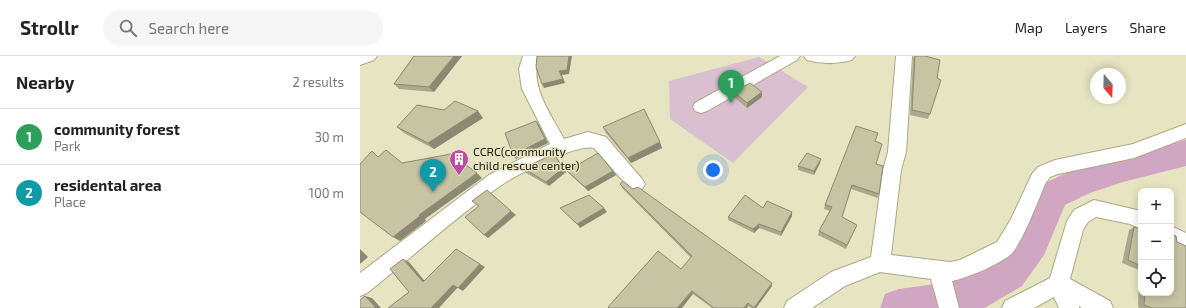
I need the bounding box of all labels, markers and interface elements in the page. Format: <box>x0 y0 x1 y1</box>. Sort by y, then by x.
search box <box>103 10 383 46</box>
text: Strollr <box>20 16 79 39</box>
icon: search <box>117 17 139 39</box>
text: Search here <box>149 19 229 37</box>
text: Map <box>1015 19 1043 36</box>
text: Layers <box>1065 19 1107 36</box>
text: Share <box>1129 19 1166 36</box>
north arrow <box>1090 68 1126 104</box>
pin: 1 <box>718 70 744 103</box>
text: Nearby <box>16 72 74 92</box>
text: 2 results <box>292 74 344 90</box>
text: community forest <box>54 120 180 138</box>
text: 1 <box>26 129 32 145</box>
text: 30 m <box>315 129 344 145</box>
text: Park <box>54 138 81 154</box>
place label: CCRC(community child rescue center) <box>473 144 580 172</box>
building icon: CCRC(community child rescue center) <box>448 148 470 176</box>
pin: 2 <box>420 159 446 192</box>
your location <box>703 160 723 180</box>
text: residental area <box>54 176 162 194</box>
text: 2 <box>25 185 33 201</box>
text: 100 m <box>309 185 344 201</box>
map controls <box>1138 188 1174 296</box>
button: + <box>1138 188 1174 224</box>
text: Place <box>54 194 86 210</box>
button: − <box>1138 224 1174 260</box>
button: locate <box>1138 260 1174 296</box>

